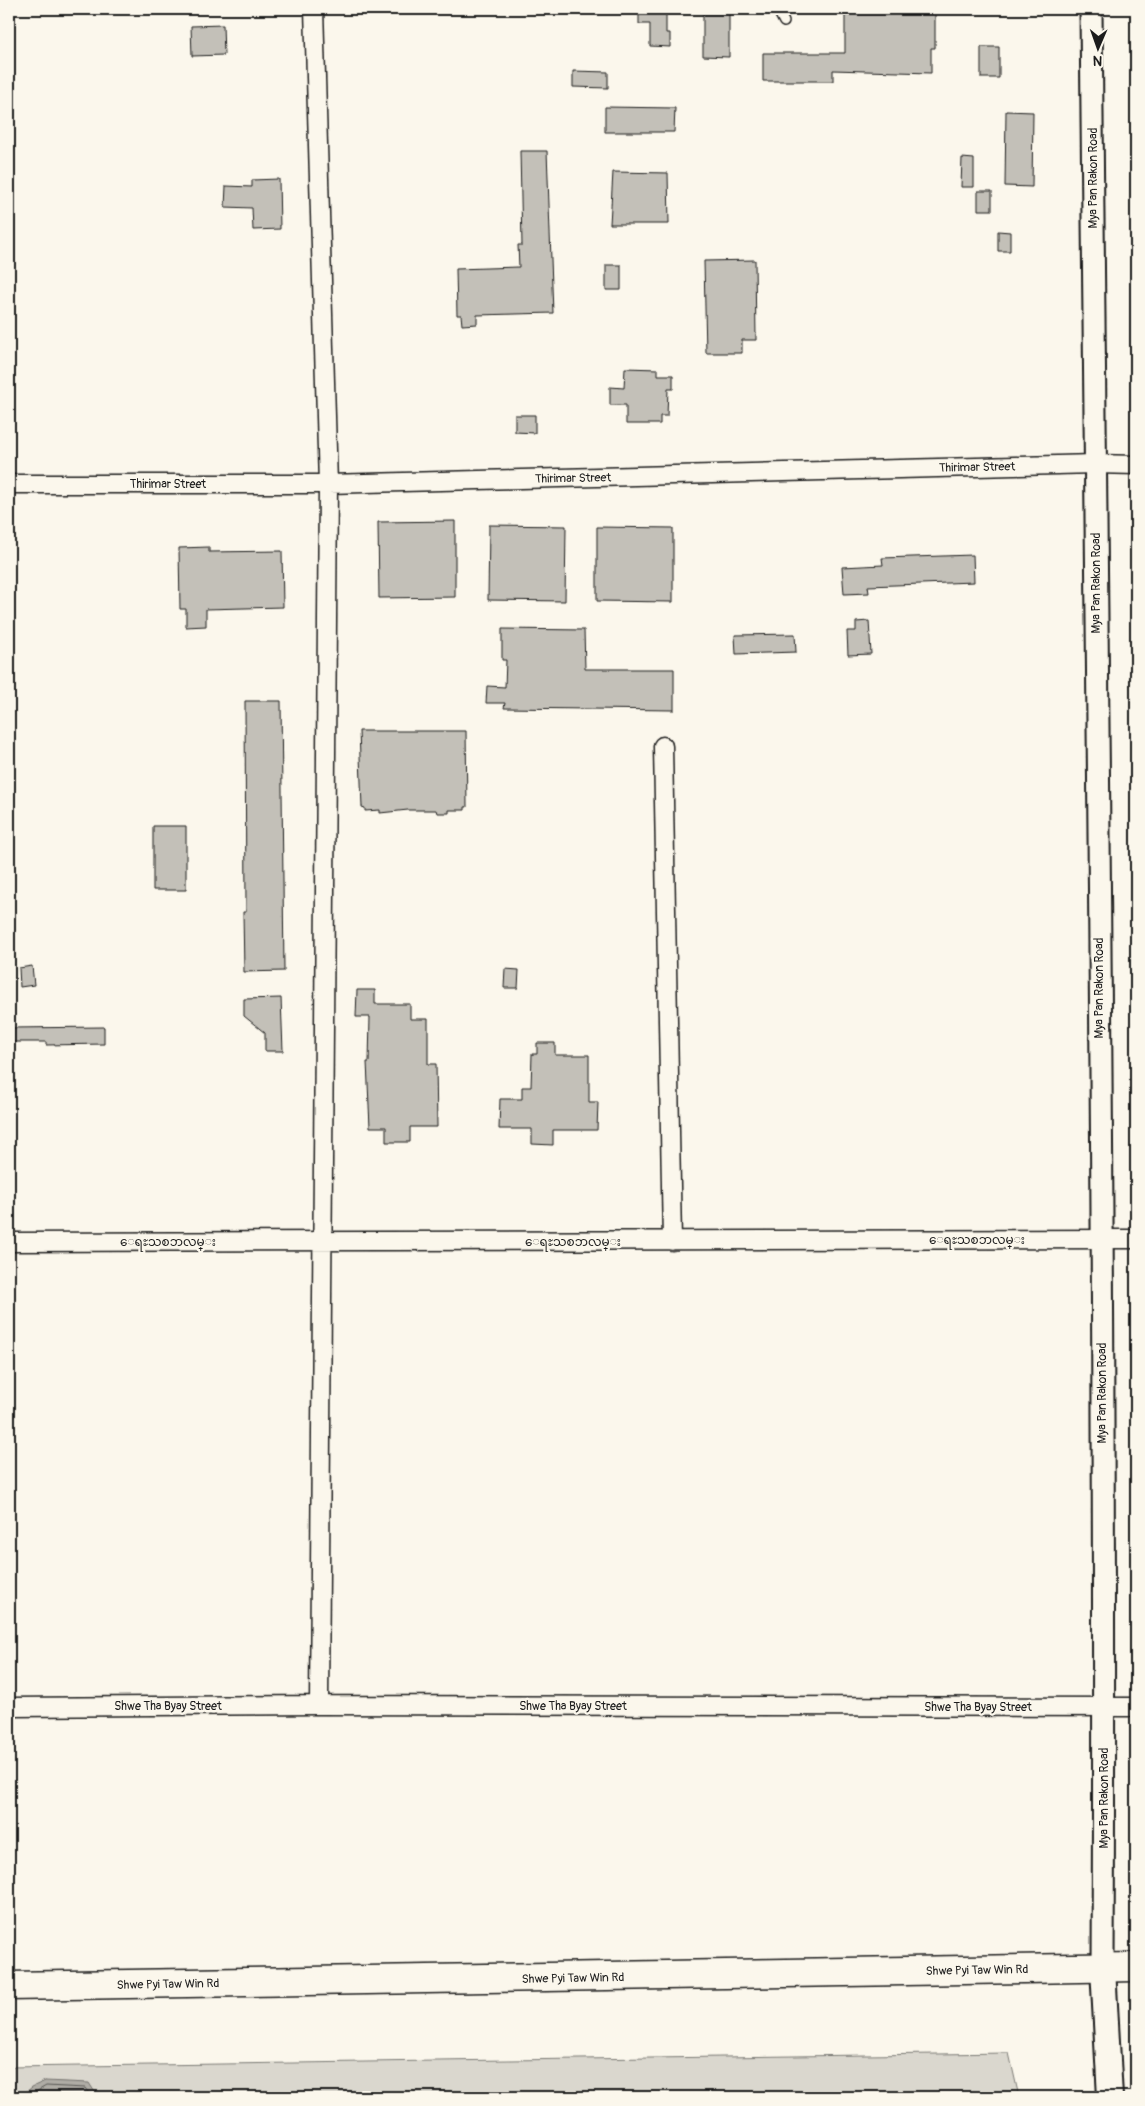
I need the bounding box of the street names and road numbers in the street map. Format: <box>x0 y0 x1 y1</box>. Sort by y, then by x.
street label: Mya Pan Rakon Road <box>1086 127 1101 228</box>
street label: Thirimar Street <box>939 459 1015 476</box>
street label: Thirimar Street <box>535 470 611 487</box>
street label: Thirimar Street <box>130 477 206 492</box>
street label: Mya Pan Rakon Road <box>1089 532 1104 633</box>
street label: Mya Pan Rakon Road <box>1092 937 1107 1038</box>
street label: ေရႊသစၥာလမ္း <box>929 1233 1025 1250</box>
street label: ေရႊသစၥာလမ္း <box>120 1235 216 1252</box>
street label: ေရႊသစၥာလမ္း <box>525 1235 621 1252</box>
street label: Mya Pan Rakon Road <box>1095 1342 1110 1443</box>
street label: Shwe Tha Byay Street <box>114 1699 222 1714</box>
street label: Shwe Tha Byay Street <box>519 1699 627 1714</box>
street label: Shwe Tha Byay Street <box>924 1700 1032 1715</box>
street label: Mya Pan Rakon Road <box>1097 1747 1112 1848</box>
street label: Shwe Pyi Taw Win Rd <box>926 1962 1028 1979</box>
street label: Shwe Pyi Taw Win Rd <box>522 1970 624 1987</box>
street label: Shwe Pyi Taw Win Rd <box>117 1976 219 1993</box>

